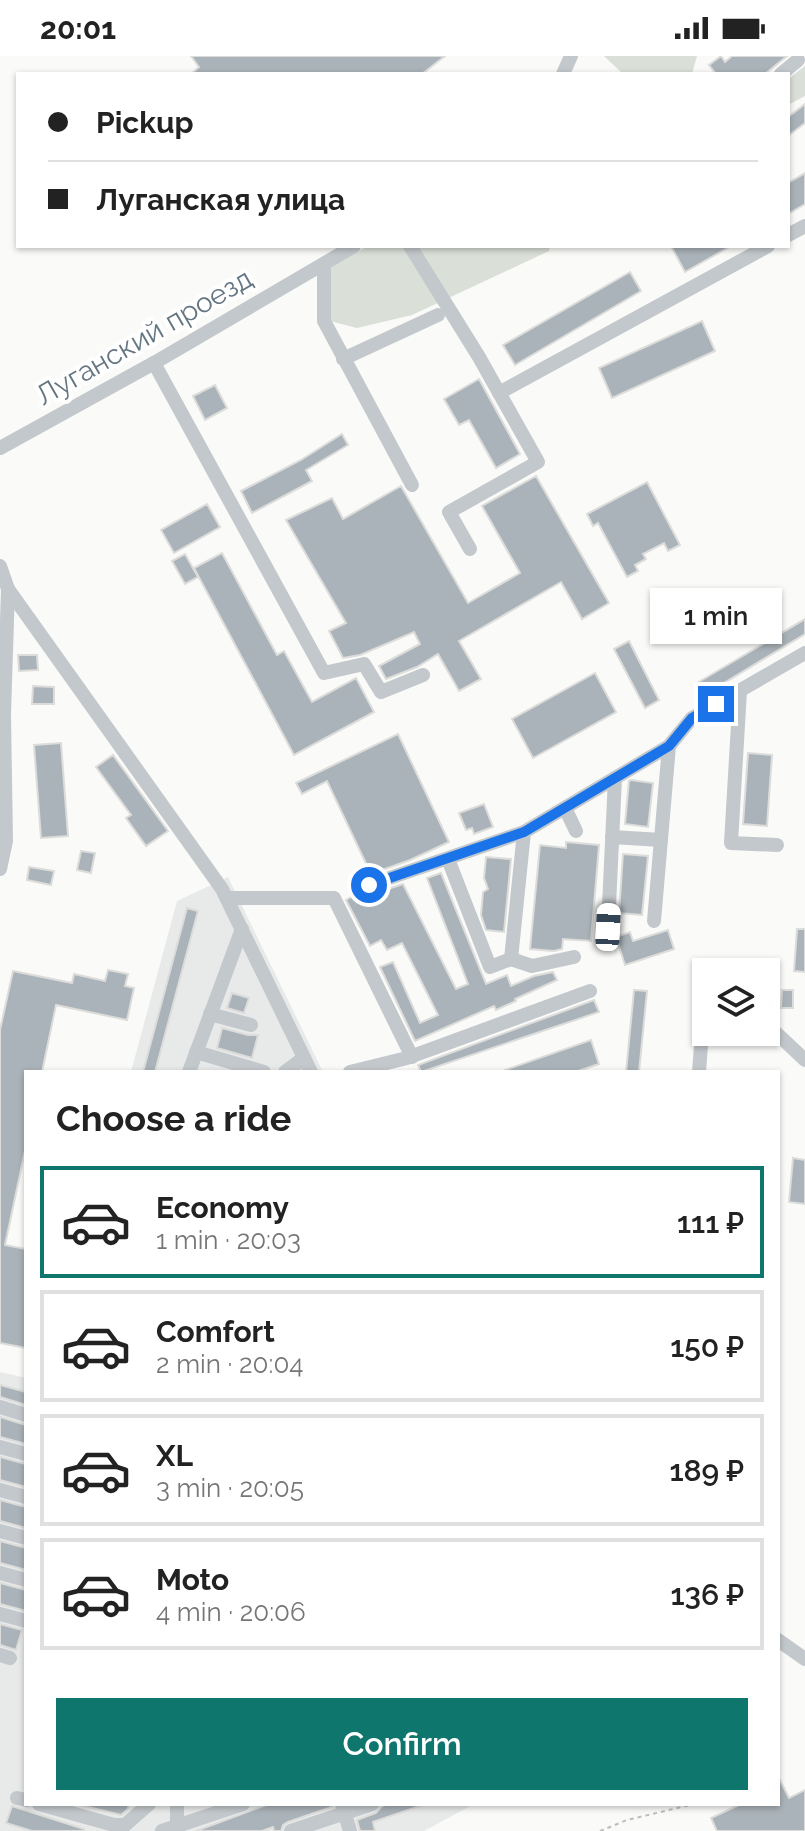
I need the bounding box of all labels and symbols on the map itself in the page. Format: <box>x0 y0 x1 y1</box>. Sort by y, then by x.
street label: Луганский проезд <box>30 262 258 412</box>
callout: 1 min <box>650 588 782 644</box>
route end <box>698 686 734 722</box>
route start <box>351 867 387 903</box>
car <box>595 902 621 952</box>

